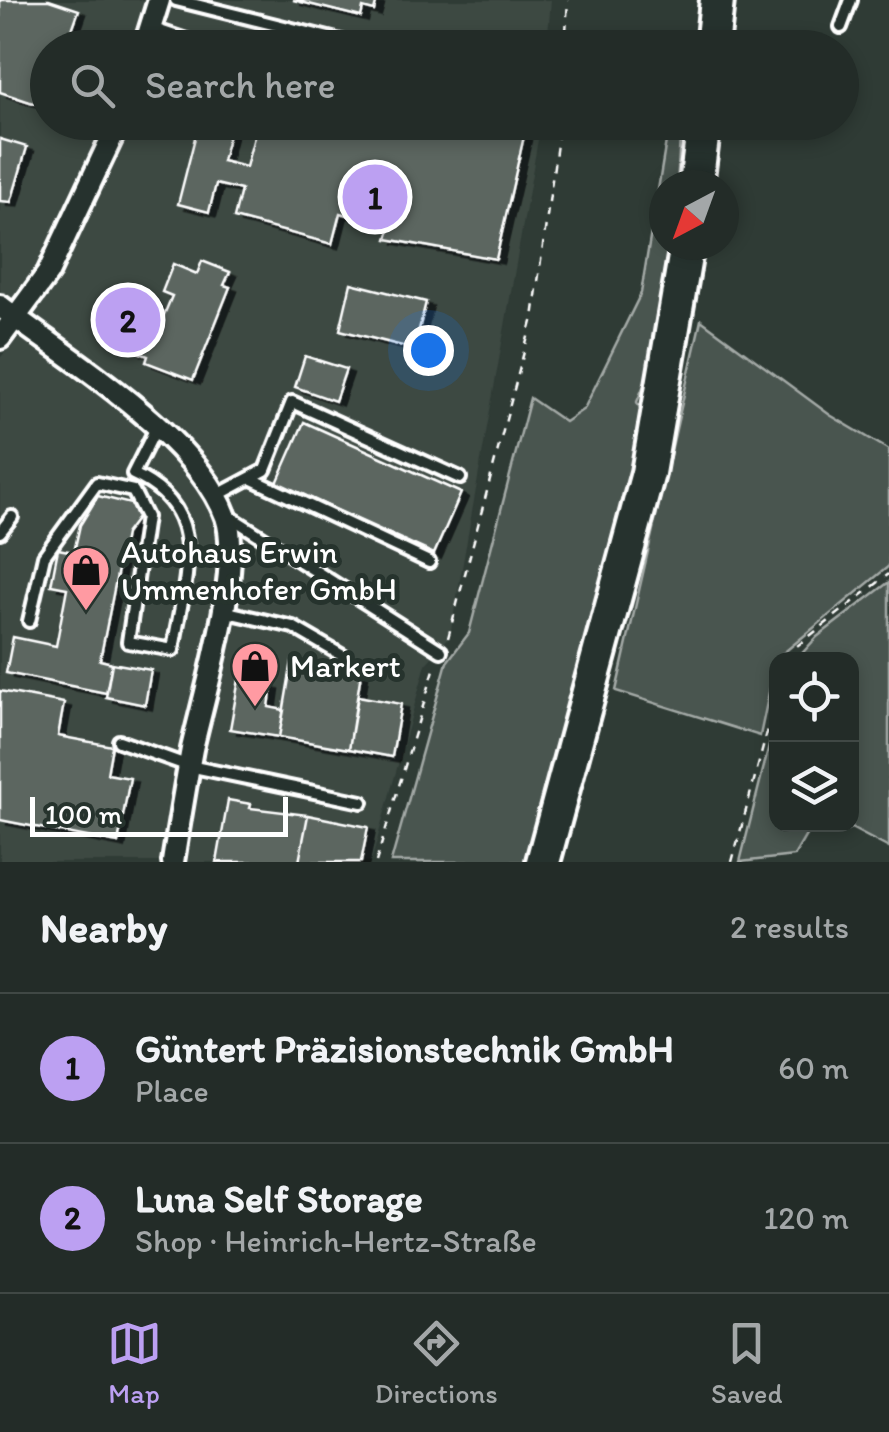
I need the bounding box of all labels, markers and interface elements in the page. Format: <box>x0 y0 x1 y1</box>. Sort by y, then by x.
search box <box>30 30 859 140</box>
icon: search <box>65 58 120 113</box>
text: Search here <box>145 62 336 108</box>
pin: 1 <box>342 160 408 234</box>
north arrow <box>649 170 739 260</box>
pin: 2 <box>96 282 160 358</box>
your location <box>403 325 454 376</box>
place label: Autohaus Erwin Ummenhofer GmbH <box>121 533 397 608</box>
shop icon: Autohaus Erwin Ummenhofer GmbH <box>60 544 112 612</box>
shop icon: Markert <box>229 640 281 708</box>
place label: Markert <box>290 647 401 685</box>
map controls <box>769 652 859 832</box>
button: locate <box>769 652 859 742</box>
button: layers <box>769 742 859 832</box>
scale bar <box>30 792 288 836</box>
text: 100 m <box>45 797 122 831</box>
text: Nearby <box>40 902 167 953</box>
text: 2 results <box>730 908 849 946</box>
text: Güntert Präzisionstechnik GmbH <box>135 1026 674 1072</box>
text: 1 <box>65 1049 80 1087</box>
text: 60 m <box>778 1049 849 1087</box>
text: Place <box>135 1072 209 1110</box>
text: Luna Self Storage <box>135 1176 423 1222</box>
text: 2 <box>64 1199 81 1237</box>
text: 120 m <box>763 1199 849 1237</box>
text: Shop · Heinrich-Hertz-Straße <box>135 1222 537 1260</box>
tab: Map <box>107 1316 162 1410</box>
tab: Directions <box>375 1316 498 1410</box>
tab: Saved <box>711 1316 782 1410</box>

